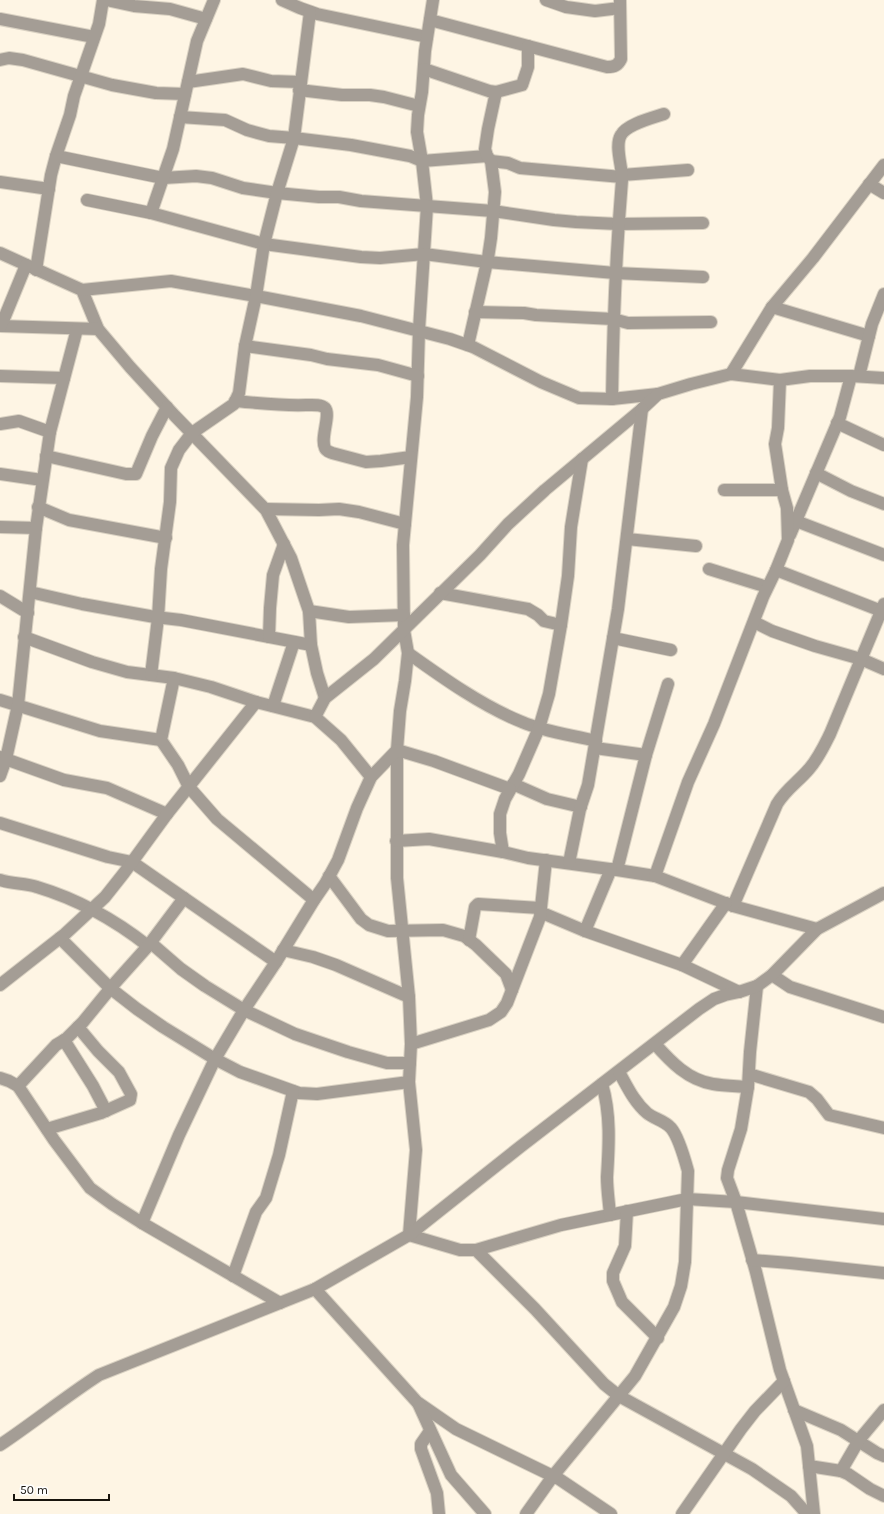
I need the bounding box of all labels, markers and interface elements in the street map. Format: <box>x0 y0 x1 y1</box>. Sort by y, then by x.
scale bar <box>14 1476 109 1502</box>
text: 50 m <box>20 1483 48 1497</box>

